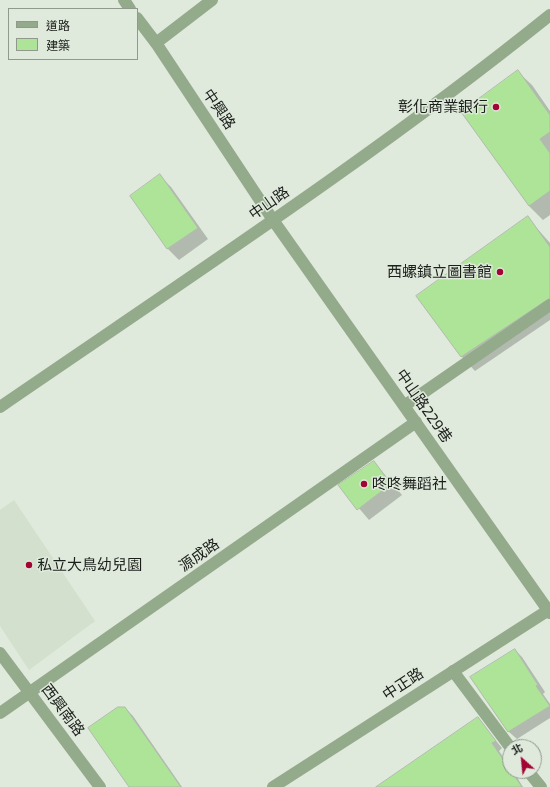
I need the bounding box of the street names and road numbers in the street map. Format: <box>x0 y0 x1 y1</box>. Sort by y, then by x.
street label: 中興路 <box>199 85 239 133</box>
street label: 中山路 <box>245 183 293 223</box>
street label: 中山路229巷 <box>392 366 456 446</box>
street label: 源成路 <box>175 535 223 575</box>
street label: 中正路 <box>379 664 427 704</box>
street label: 西興南路 <box>38 681 88 739</box>

